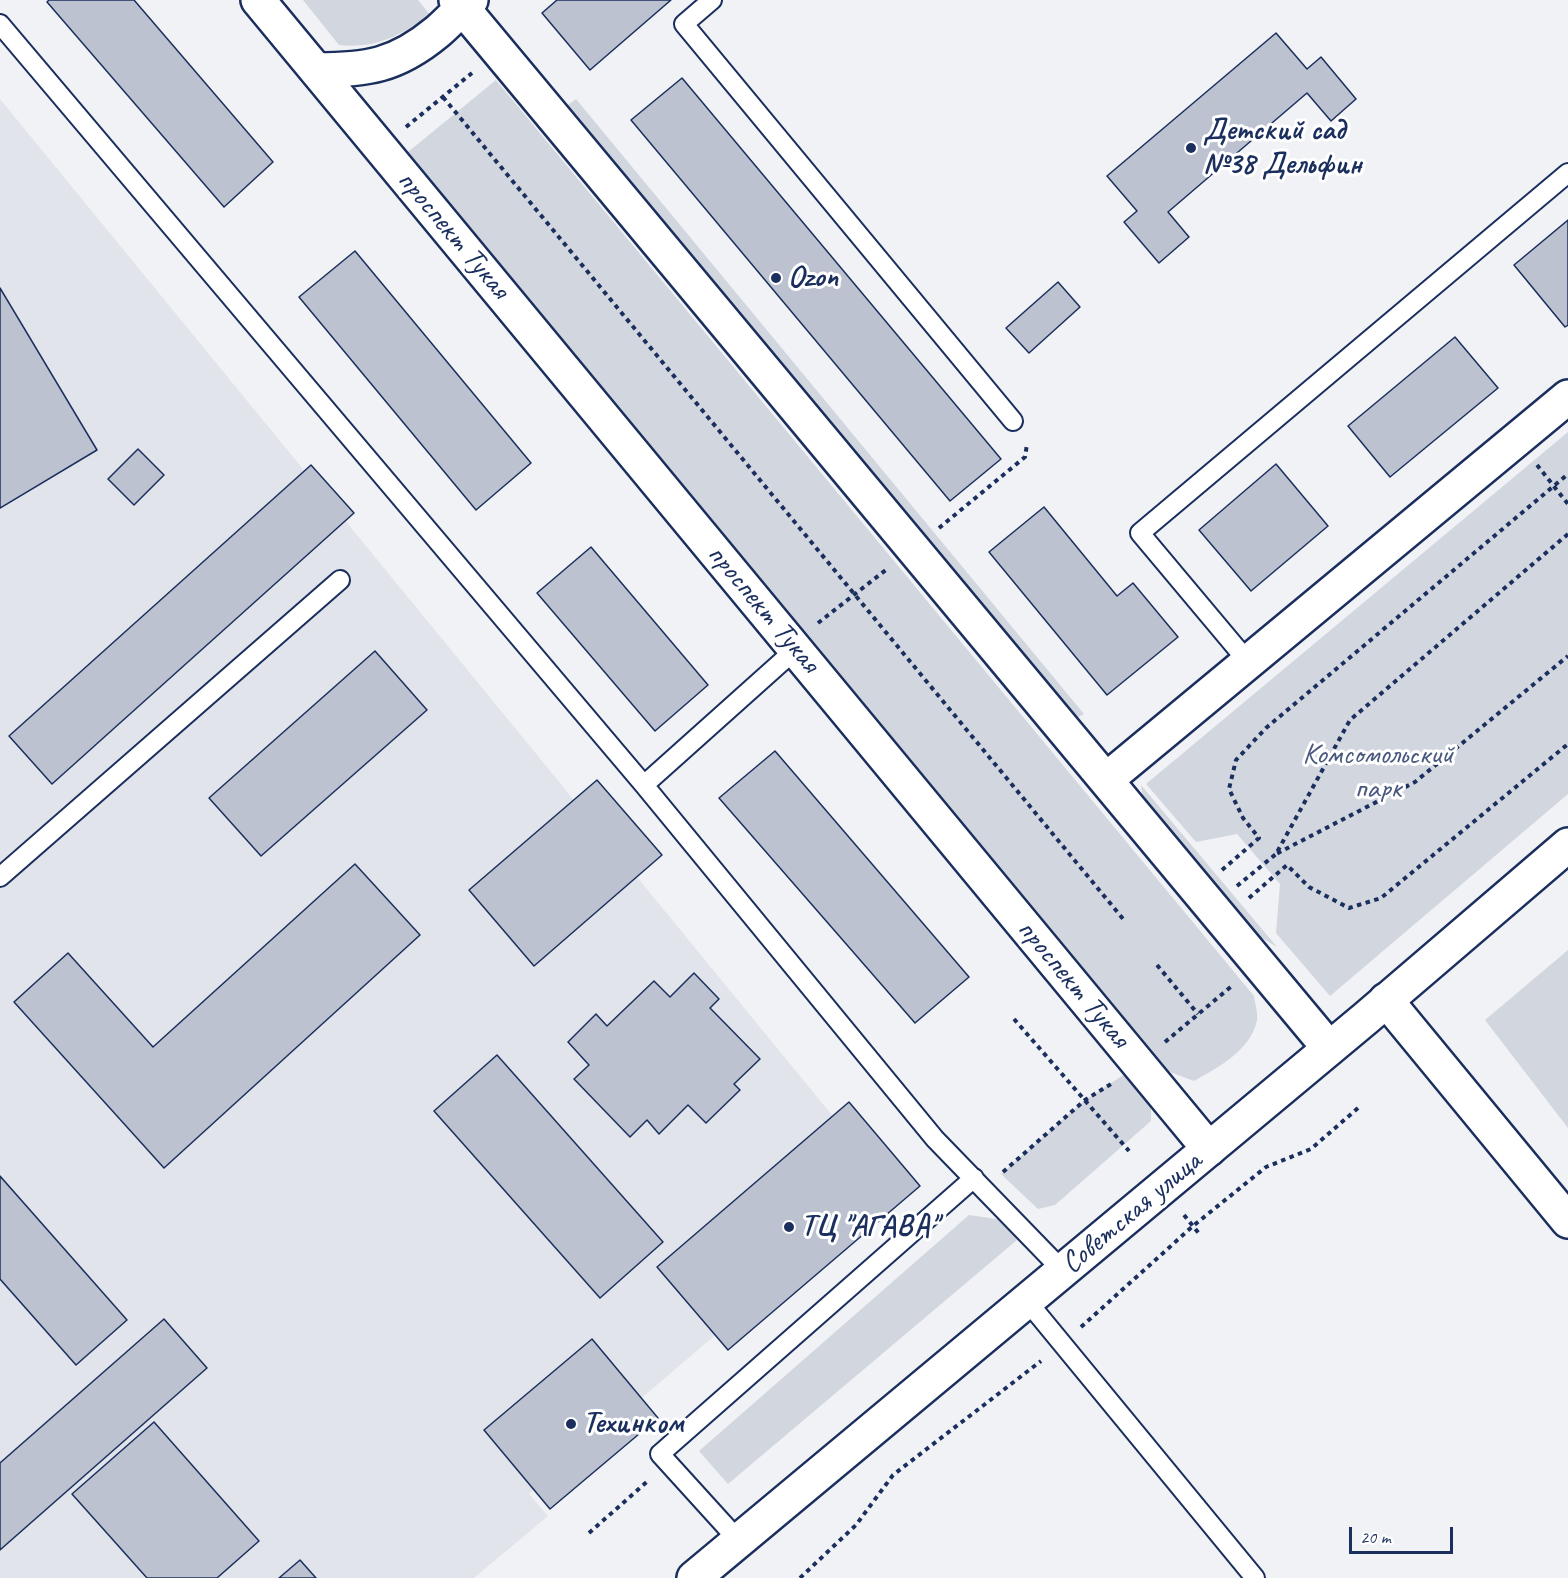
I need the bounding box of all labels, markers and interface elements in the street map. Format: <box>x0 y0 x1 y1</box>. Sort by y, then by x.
place label: Детский сад №38 Дельфин <box>1203 113 1362 184</box>
marker: Детский сад №38 Дельфин <box>1184 141 1198 155</box>
street label: проспект Тукая <box>389 163 517 307</box>
place label: Ozon <box>788 260 838 296</box>
marker: Ozon <box>769 271 783 285</box>
street label: проспект Тукая <box>699 537 827 681</box>
park label: Комсомольский парк <box>1303 737 1453 807</box>
street label: проспект Тукая <box>1009 912 1137 1056</box>
street label: Советская улица <box>1055 1144 1209 1282</box>
place label: ТЦ "АГАВА" <box>801 1209 937 1245</box>
marker: ТЦ "АГАВА" <box>782 1220 796 1234</box>
place label: Техинком <box>583 1406 683 1442</box>
marker: Техинком <box>564 1417 578 1431</box>
scale bar <box>1352 1515 1456 1553</box>
text: 20 m <box>1360 1526 1391 1548</box>

